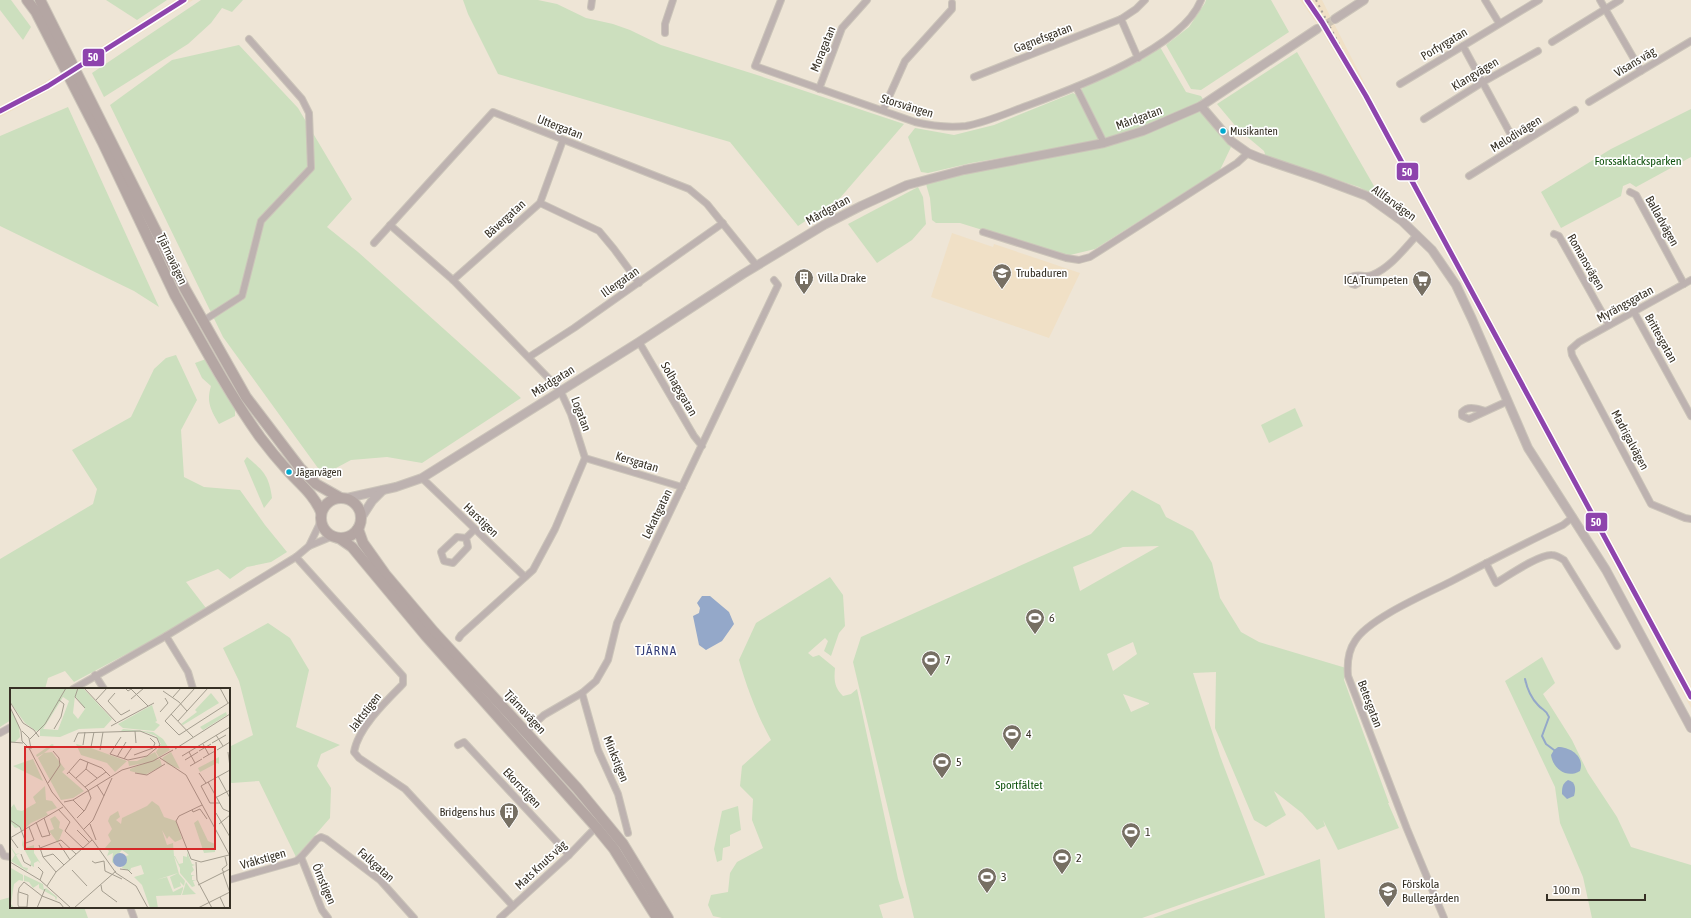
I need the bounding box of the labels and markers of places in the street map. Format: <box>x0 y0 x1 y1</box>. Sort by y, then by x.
place label: Musikanten <box>1230 125 1278 137</box>
marker: Musikanten <box>1218 126 1228 136</box>
school or university icon: Trubaduren <box>991 262 1013 290</box>
place label: Trubaduren <box>1016 266 1067 280</box>
building icon: Villa Drake <box>793 267 815 295</box>
supermarket icon: ICA Trumpeten <box>1411 269 1433 297</box>
place label: Villa Drake <box>818 271 866 285</box>
place label: ICA Trumpeten <box>1344 273 1408 287</box>
place label: Jägarvägen <box>296 466 342 478</box>
marker: Jägarvägen <box>284 467 294 477</box>
sports icon: 6 <box>1024 607 1046 635</box>
place label: 6 <box>1049 611 1055 625</box>
sports icon: 7 <box>920 649 942 677</box>
place label: 7 <box>945 653 951 667</box>
sports icon: 4 <box>1001 723 1023 751</box>
place label: 4 <box>1026 727 1032 741</box>
sports icon: 5 <box>931 751 953 779</box>
place label: 5 <box>956 755 962 769</box>
building icon: Bridgens hus <box>498 801 520 829</box>
place label: Bridgens hus <box>439 805 495 819</box>
sports icon: 1 <box>1120 821 1142 849</box>
place label: 1 <box>1145 825 1151 839</box>
sports icon: 2 <box>1051 847 1073 875</box>
place label: 2 <box>1076 851 1082 865</box>
sports icon: 3 <box>976 866 998 894</box>
place label: 3 <box>1001 870 1007 884</box>
place label: Förskola Bullergården <box>1402 877 1459 905</box>
school or university icon: Förskola Bullergården <box>1377 880 1399 908</box>

